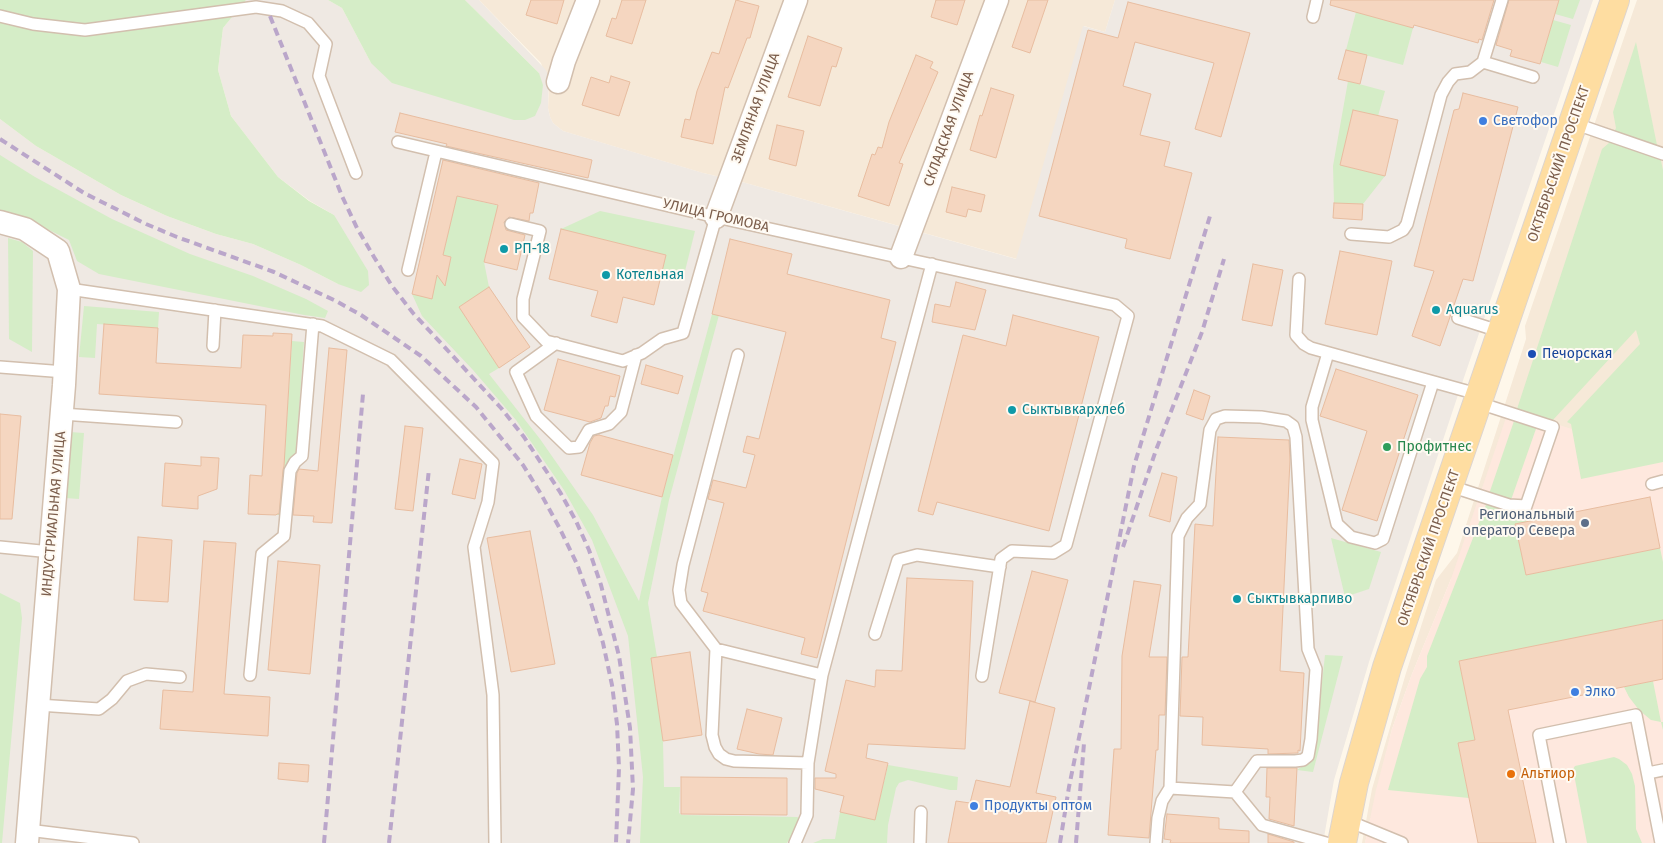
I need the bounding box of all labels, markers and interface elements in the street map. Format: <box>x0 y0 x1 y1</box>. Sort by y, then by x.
street label: ЗЕМЛЯНАЯ УЛИЦА <box>728 50 784 166</box>
street label: СКЛАДСКАЯ УЛИЦА <box>920 69 978 189</box>
street label: ОКТЯБРЬСКИЙ ПРОСПЕКТ <box>1524 84 1594 244</box>
place label: Светофор <box>1493 113 1558 129</box>
marker: Светофор <box>1477 115 1489 127</box>
street label: УЛИЦА ГРОМОВА <box>661 196 771 236</box>
place label: РП-18 <box>514 241 550 257</box>
marker: РП-18 <box>498 243 510 255</box>
place label: Котельная <box>616 267 684 283</box>
marker: Котельная <box>600 269 612 281</box>
place label: Aquarus <box>1446 302 1498 318</box>
marker: Aquarus <box>1430 304 1442 316</box>
place label: Печорская <box>1542 346 1612 362</box>
marker: Печорская <box>1526 348 1538 360</box>
place label: Сыктывкархлеб <box>1022 402 1125 418</box>
marker: Сыктывкархлеб <box>1006 404 1018 416</box>
street label: ИНДУСТРИАЛЬНАЯ УЛИЦА <box>38 431 70 597</box>
place label: Профитнес <box>1397 439 1472 455</box>
marker: Профитнес <box>1381 441 1393 453</box>
street label: ОКТЯБРЬСКИЙ ПРОСПЕКТ <box>1394 468 1464 628</box>
place label: Региональный оператор Севера <box>1463 507 1575 540</box>
marker: Региональный оператор Севера <box>1579 517 1591 529</box>
place label: Сыктывкарпиво <box>1247 591 1352 607</box>
marker: Сыктывкарпиво <box>1231 593 1243 605</box>
place label: Элко <box>1585 684 1616 700</box>
marker: Элко <box>1569 686 1581 698</box>
place label: Альтиор <box>1521 766 1575 782</box>
marker: Альтиор <box>1505 768 1517 780</box>
place label: Продукты оптом <box>984 798 1092 814</box>
marker: Продукты оптом <box>968 800 980 812</box>

